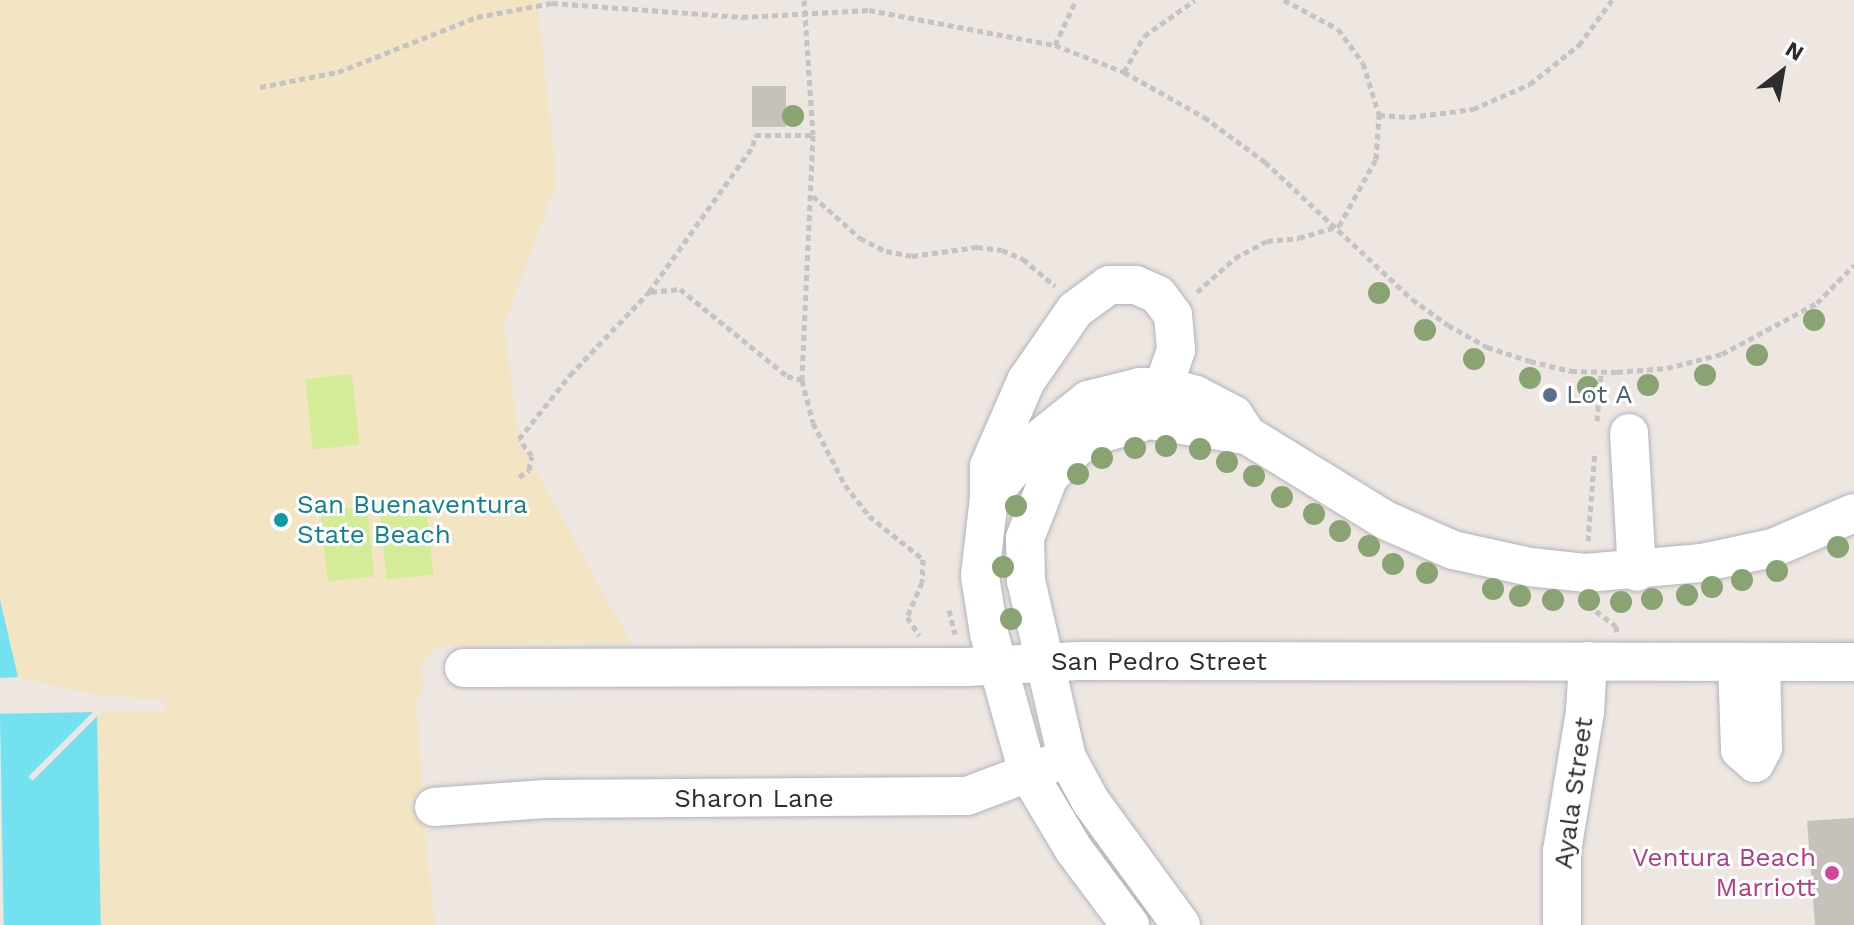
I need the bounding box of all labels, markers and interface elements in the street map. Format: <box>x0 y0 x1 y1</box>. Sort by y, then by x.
north arrow <box>1742 32 1822 112</box>
text: N <box>1781 36 1808 66</box>
place label: Lot A <box>1566 379 1633 411</box>
marker: Lot A <box>1541 386 1559 404</box>
place label: San Buenaventura State Beach <box>297 489 528 550</box>
marker: San Buenaventura State Beach <box>272 511 290 529</box>
street label: San Pedro Street <box>1051 646 1267 678</box>
street label: Ayala Street <box>1548 715 1600 871</box>
street label: Sharon Lane <box>674 783 834 815</box>
place label: Ventura Beach Marriott <box>1631 842 1816 904</box>
marker: Ventura Beach Marriott <box>1823 864 1841 882</box>

